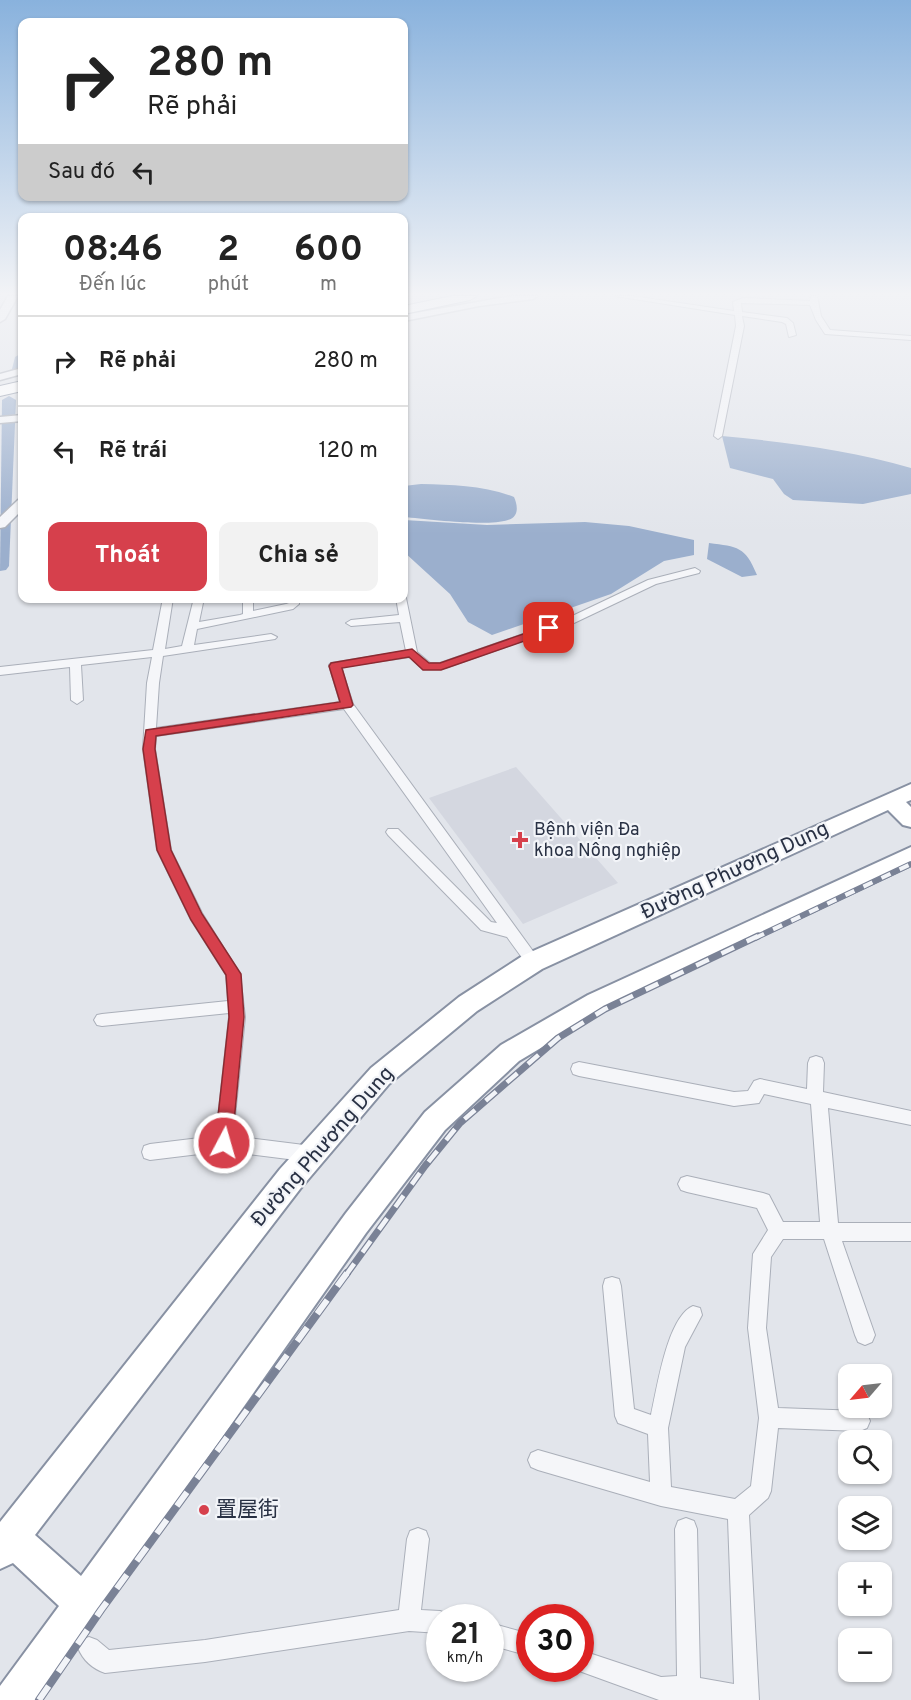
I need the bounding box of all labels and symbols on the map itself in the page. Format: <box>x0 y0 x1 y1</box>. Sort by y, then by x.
pin <box>523 602 574 653</box>
street label: Đường Phương Dung <box>637 816 833 926</box>
place label: Bệnh viện Đa khoa Nông nghiệp <box>534 819 681 863</box>
marker: Bệnh viện Đa khoa Nông nghiệp <box>511 831 529 849</box>
street label: Đường Phương Dung <box>246 1061 400 1233</box>
position arrow <box>192 1111 256 1175</box>
north arrow <box>838 1364 892 1418</box>
place label: 置屋街 <box>216 1497 279 1524</box>
marker: 置屋街 <box>197 1503 211 1517</box>
speed limit sign: 30 <box>516 1604 594 1682</box>

